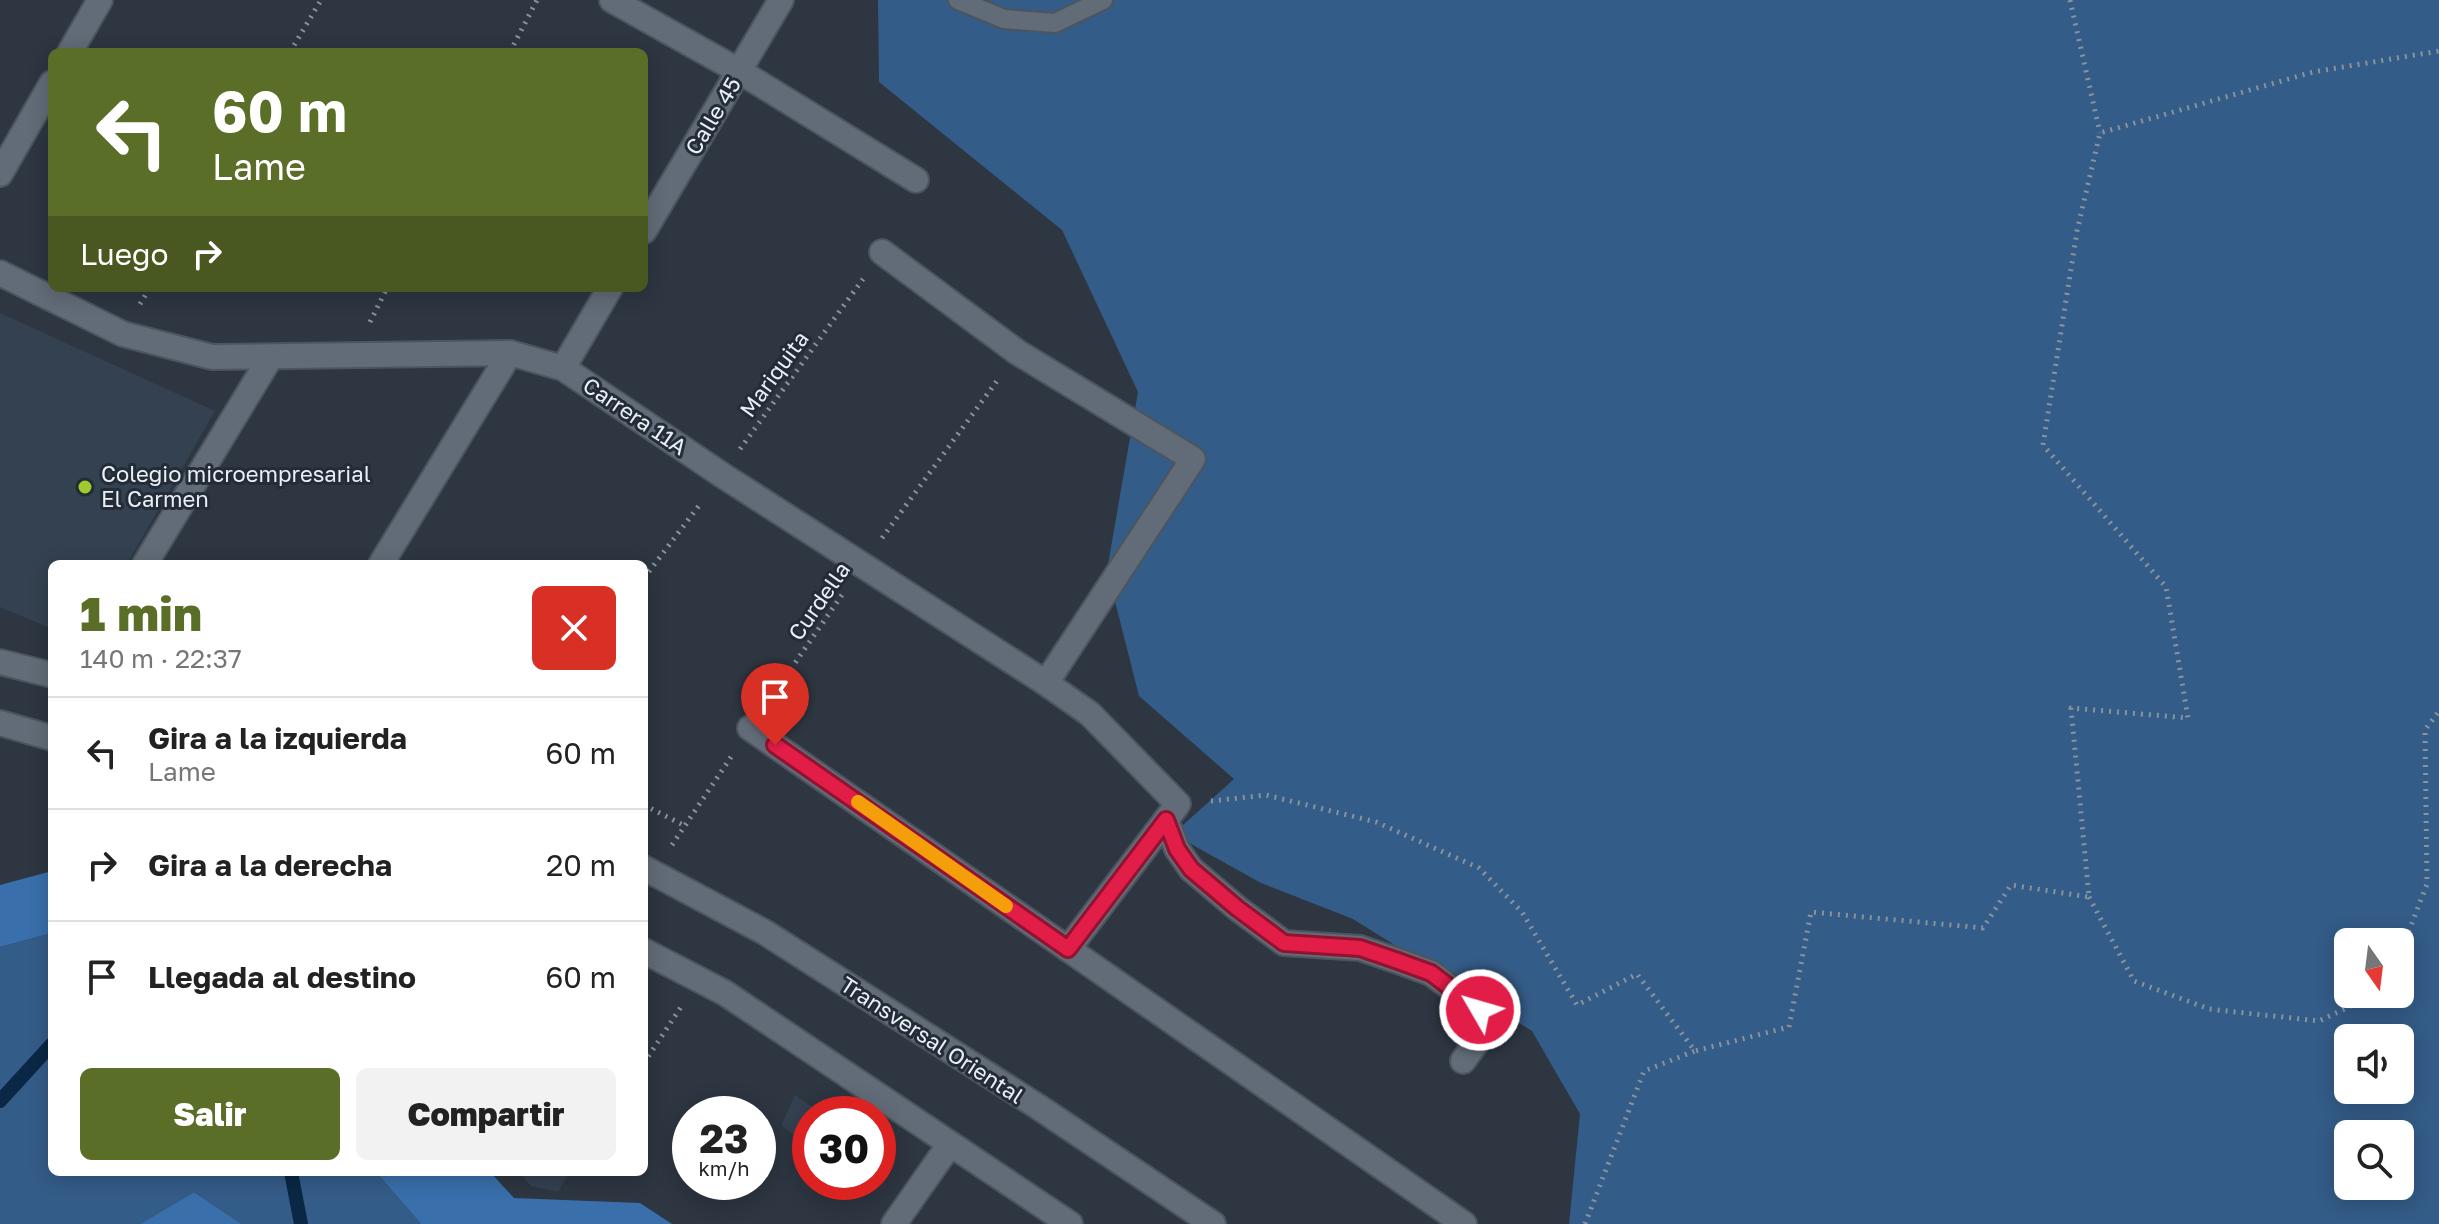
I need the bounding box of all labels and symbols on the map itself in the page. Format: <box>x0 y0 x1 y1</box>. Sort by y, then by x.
street label: Calle 45 <box>679 72 746 159</box>
street label: Mariquita <box>733 325 814 422</box>
street label: Carrera 11A <box>578 371 693 460</box>
place label: Colegio microempresarial El Carmen <box>101 460 371 512</box>
marker: Colegio microempresarial El Carmen <box>76 478 94 496</box>
street label: Curdella <box>782 556 855 645</box>
pin <box>741 663 809 745</box>
north arrow <box>2334 928 2414 1008</box>
position arrow <box>1438 968 1522 1052</box>
street label: Transversal Oriental <box>836 970 1029 1109</box>
speed limit sign: 30 <box>792 1096 896 1200</box>

